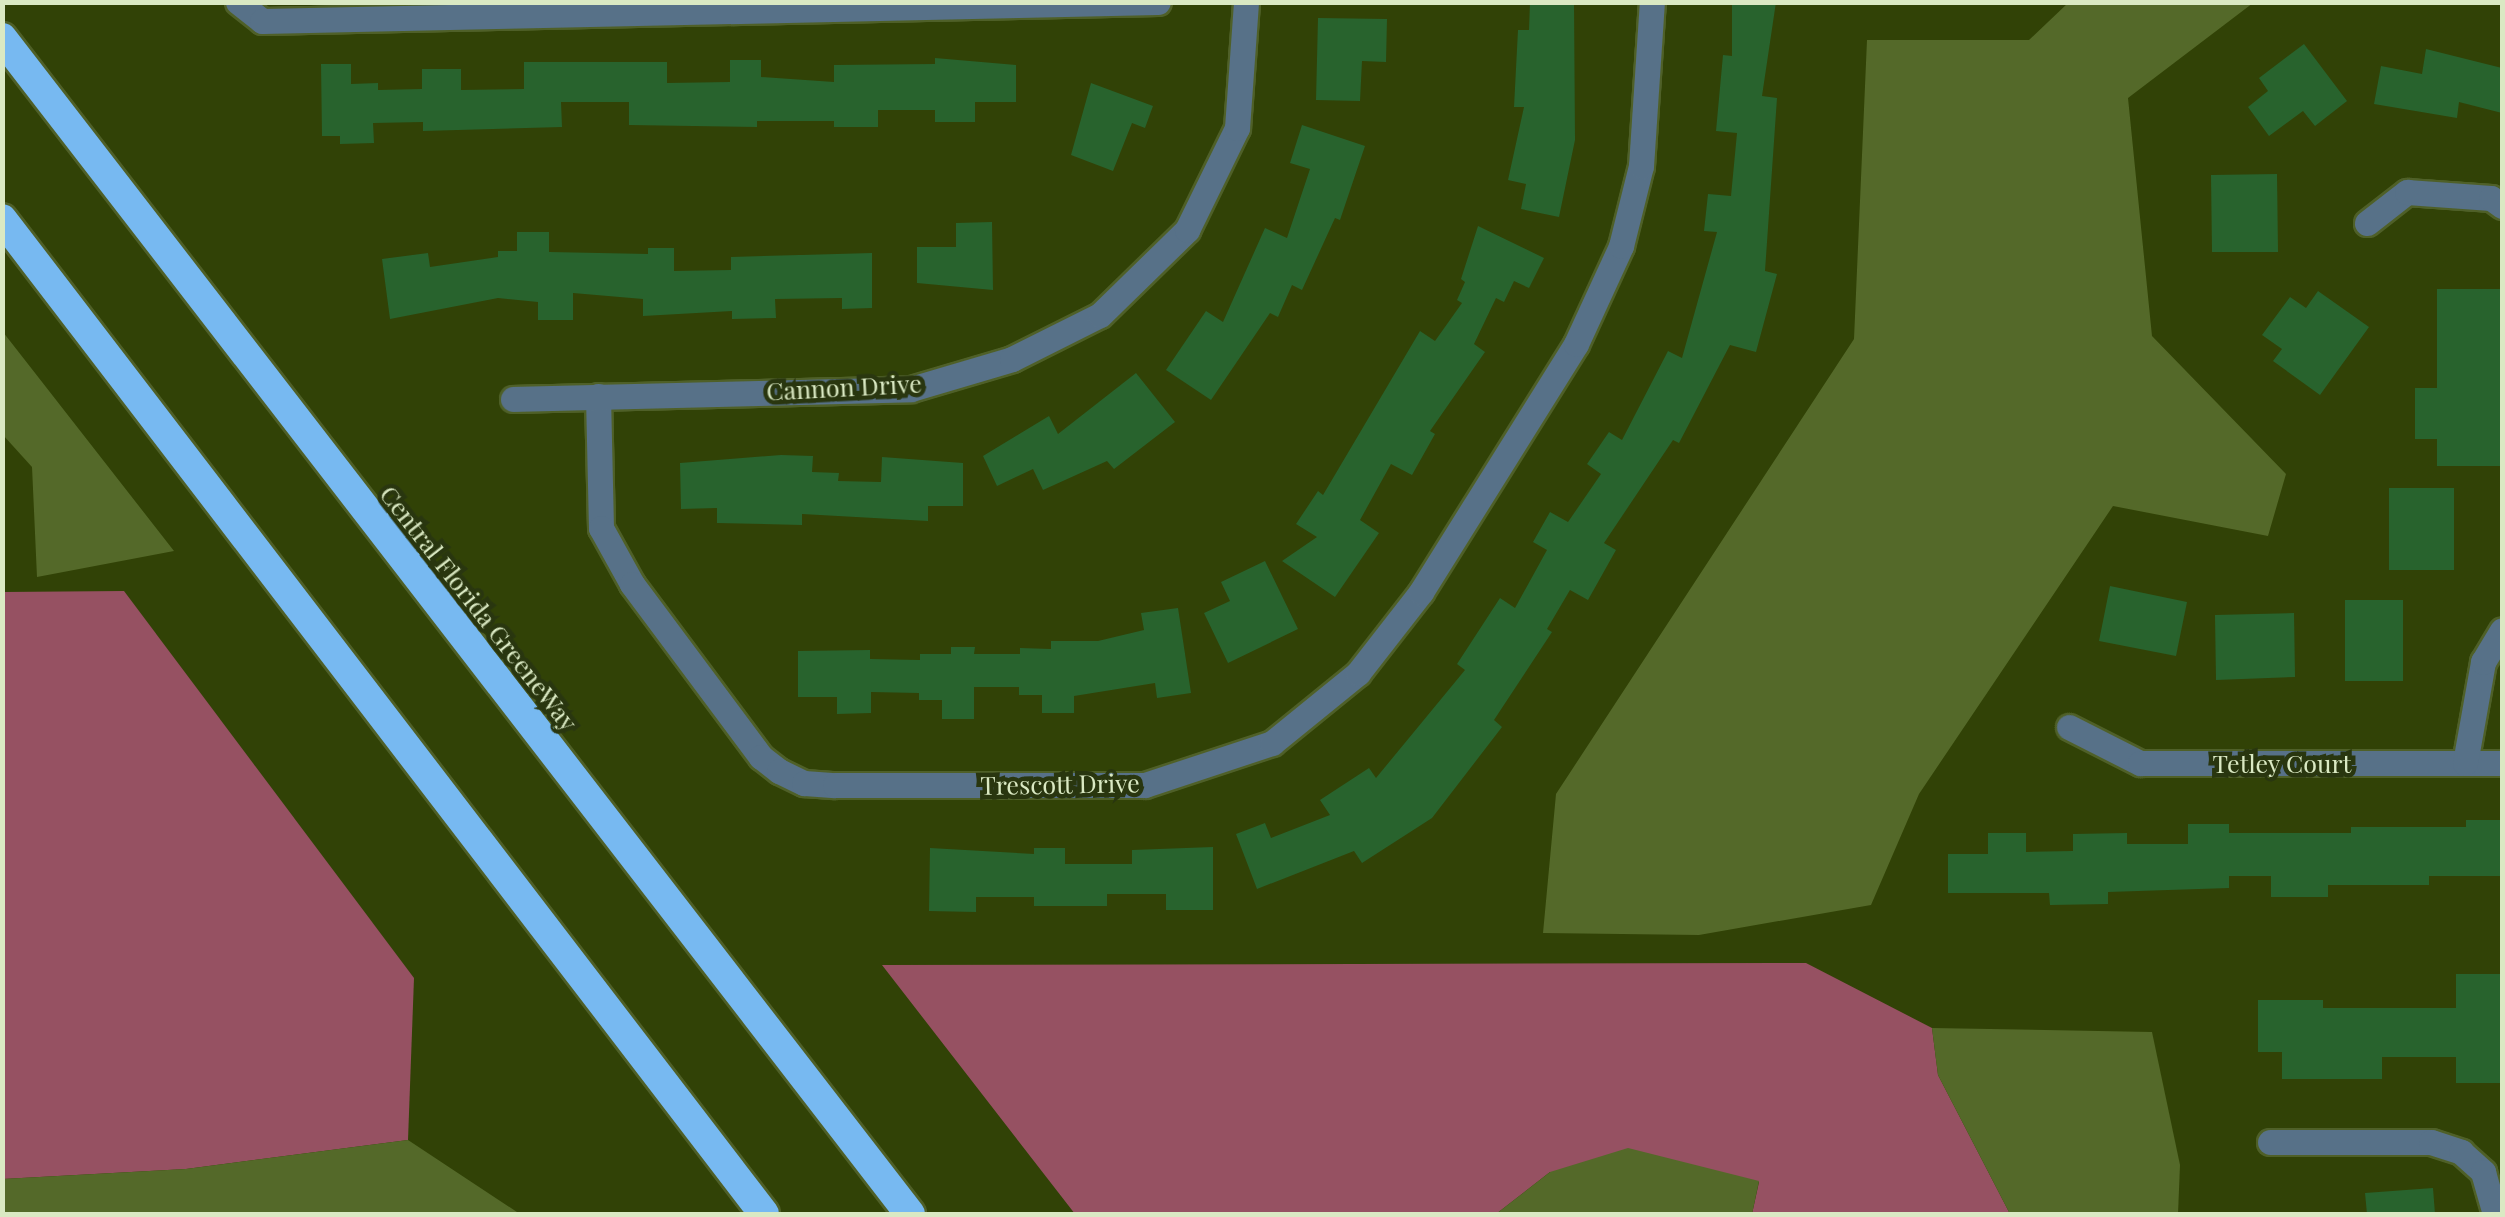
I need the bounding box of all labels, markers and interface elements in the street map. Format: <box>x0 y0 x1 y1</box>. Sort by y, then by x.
street label: Cannon Drive <box>766 368 922 406</box>
street label: Central Florida GreeneWay <box>374 479 584 737</box>
street label: Tetley Court <box>2212 748 2352 778</box>
street label: Trescott Drive <box>980 768 1140 800</box>

